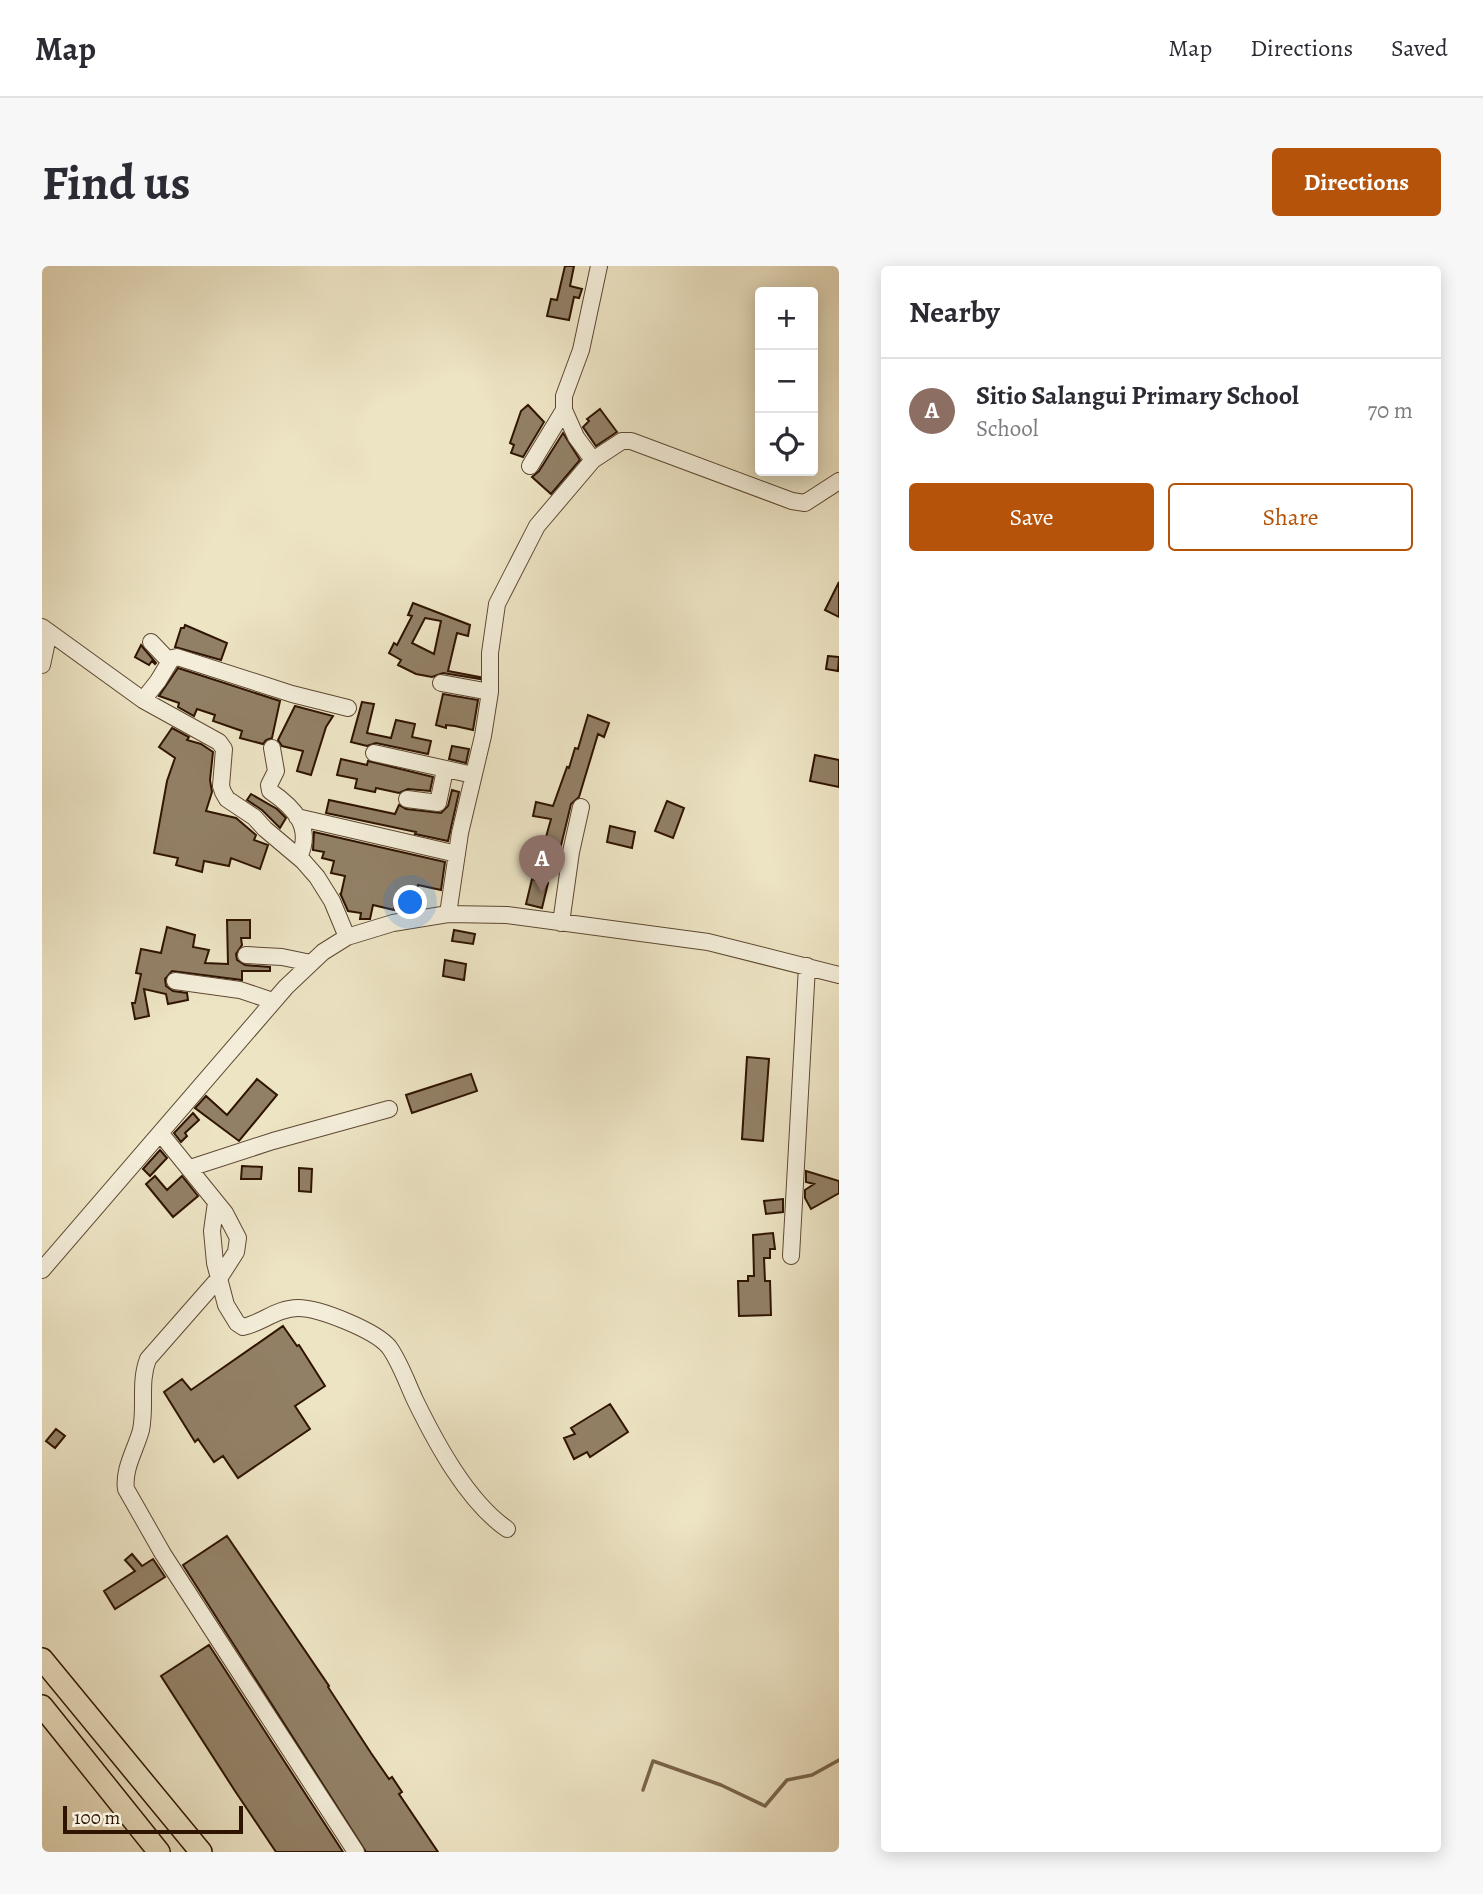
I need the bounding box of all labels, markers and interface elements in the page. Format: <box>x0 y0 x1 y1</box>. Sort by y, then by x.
text: Map <box>35 26 96 71</box>
text: Map <box>1168 32 1212 64</box>
text: Directions <box>1250 32 1353 64</box>
text: Saved <box>1391 32 1448 64</box>
button: Directions <box>1272 148 1441 216</box>
text: Find us <box>42 149 190 216</box>
map controls <box>755 287 818 476</box>
button: + <box>755 287 818 350</box>
text: Nearby <box>909 292 1000 332</box>
button: − <box>755 350 818 413</box>
text: Sitio Salangui Primary School <box>976 378 1299 413</box>
text: A <box>925 395 939 426</box>
text: 70 m <box>1367 395 1413 426</box>
button: locate <box>755 413 818 476</box>
text: School <box>976 413 1038 444</box>
button: Save <box>909 483 1154 551</box>
button: Share <box>1168 483 1413 551</box>
pin: A <box>519 835 565 893</box>
your location <box>393 885 427 919</box>
scale bar <box>63 1803 243 1835</box>
text: 100 m <box>74 1805 120 1831</box>

